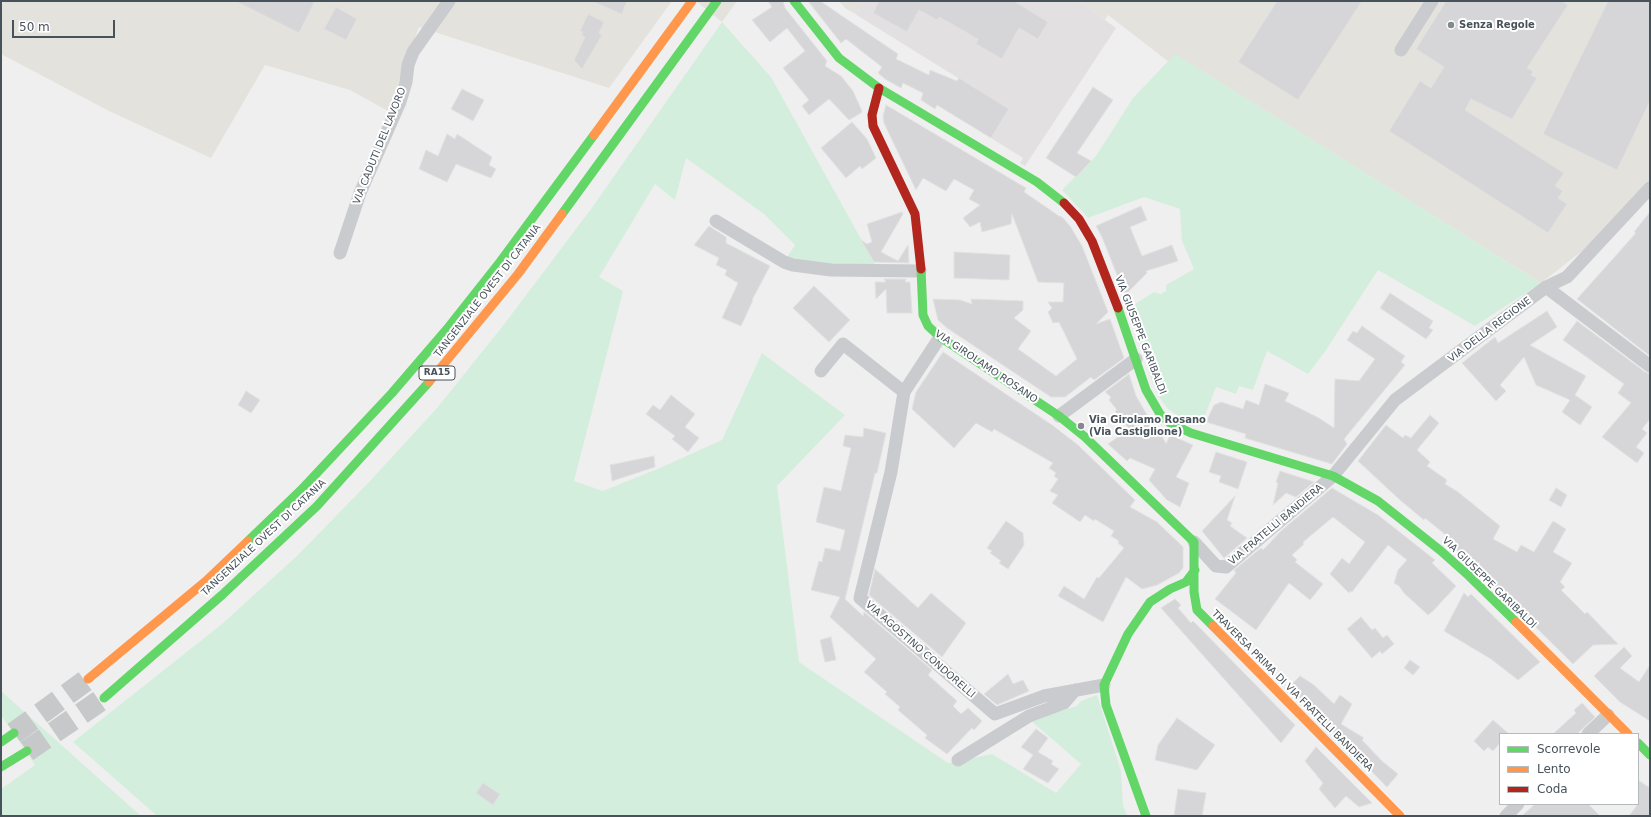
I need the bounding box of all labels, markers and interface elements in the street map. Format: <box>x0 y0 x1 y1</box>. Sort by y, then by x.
scale bar <box>14 12 117 38</box>
place label: Senza Regole <box>1459 19 1535 31</box>
text: 50 m <box>19 20 50 34</box>
marker: Senza Regole <box>1446 20 1456 30</box>
street label: VIA CADUTI DEL LAVORO <box>351 86 409 206</box>
street label: TANGENZIALE OVEST DI CATANIA <box>432 222 544 360</box>
street label: VIA GIUSEPPE GARIBALDI <box>1112 274 1168 396</box>
street label: VIA DELLA REGIONE <box>1446 295 1534 365</box>
street label: VIA GIROLAMO ROSANO <box>932 328 1040 406</box>
road number: RA15 <box>419 366 455 380</box>
place label: Via Girolamo Rosano (Via Castiglione) <box>1089 414 1206 438</box>
marker: Via Girolamo Rosano (Via Castiglione) <box>1076 421 1086 431</box>
street label: TANGENZIALE OVEST DI CATANIA <box>199 477 329 599</box>
street label: VIA FRATELLI BANDIERA <box>1226 482 1326 568</box>
street label: VIA GIUSEPPE GARIBALDI <box>1439 535 1539 631</box>
street label: VIA AGOSTINO CONDORELLI <box>863 599 977 701</box>
street label: TRAVERSA PRIMA DI VIA FRATELLI BANDIERA <box>1209 608 1375 774</box>
legend <box>1499 733 1639 805</box>
text: Scorrevole <box>1537 742 1601 756</box>
text: Lento <box>1537 762 1571 776</box>
text: Coda <box>1537 782 1568 796</box>

